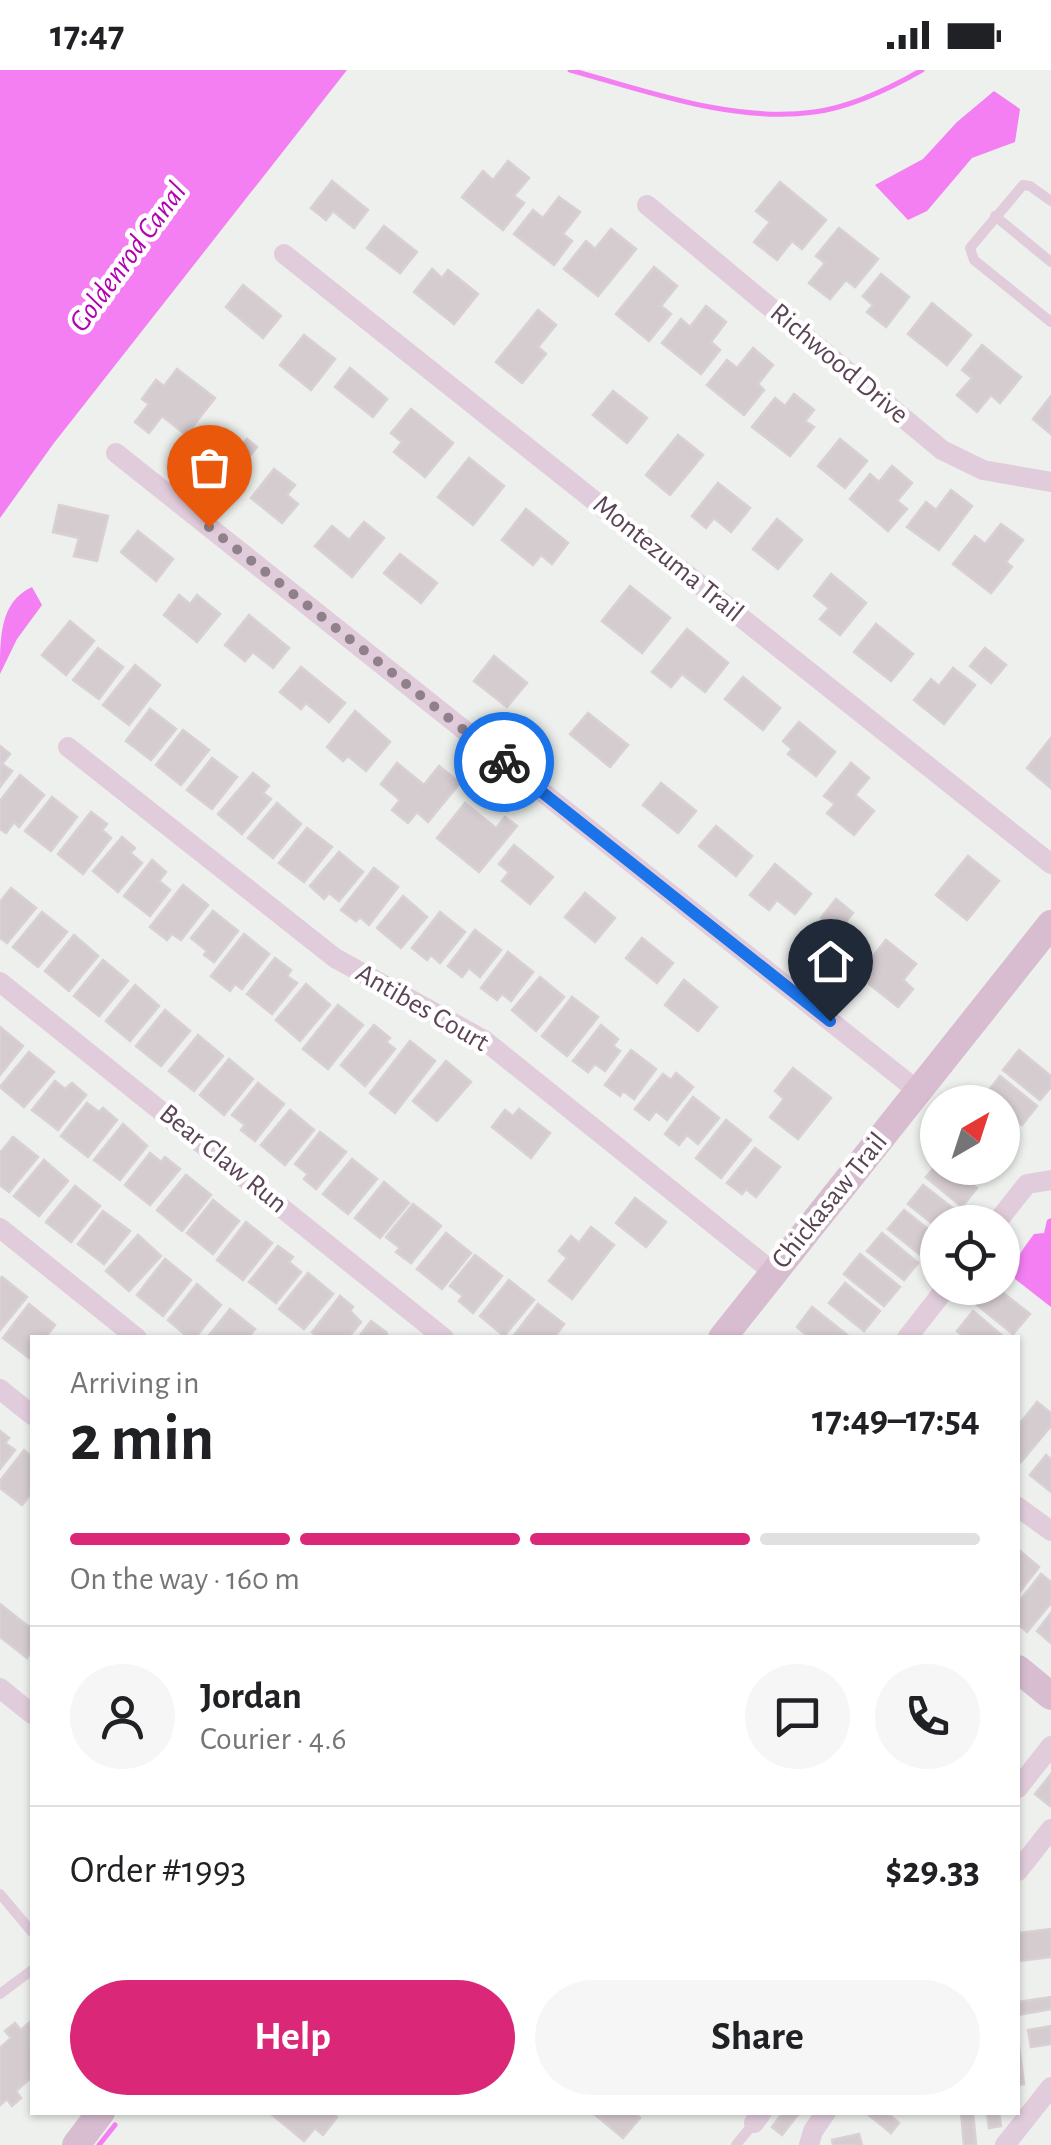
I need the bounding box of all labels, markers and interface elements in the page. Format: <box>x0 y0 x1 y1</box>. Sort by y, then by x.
text: 17:47 <box>50 16 124 54</box>
water label: Goldenrod Canal <box>64 177 192 337</box>
street label: Richwood Drive <box>765 298 913 430</box>
pin <box>167 425 252 528</box>
icon: bag <box>182 440 237 495</box>
street label: Montezuma Trail <box>588 490 748 628</box>
courier <box>454 712 554 812</box>
icon: bike <box>477 735 532 790</box>
pin <box>788 919 873 1022</box>
icon: home <box>803 934 858 989</box>
street label: Antibes Court <box>351 959 493 1057</box>
north arrow <box>920 1085 1020 1185</box>
map controls <box>920 1085 1020 1305</box>
street label: Bear Claw Run <box>154 1099 292 1219</box>
street label: Chickasaw Trail <box>767 1128 893 1274</box>
button: locate <box>920 1205 1020 1305</box>
text: Arriving in <box>70 1367 199 1399</box>
text: 17:49–17:54 <box>812 1401 980 1439</box>
text: 2 min <box>70 1407 214 1472</box>
text: On the way · 160 m <box>70 1563 300 1595</box>
button: person <box>70 1664 175 1769</box>
button: chat <box>745 1664 850 1769</box>
button: phone <box>875 1664 980 1769</box>
text: Jordan <box>200 1678 302 1716</box>
text: Courier · 4.6 <box>200 1723 347 1755</box>
text: Order #1993 <box>70 1852 246 1890</box>
text: $29.33 <box>885 1852 980 1890</box>
button: Help <box>70 1980 515 2095</box>
button: Share <box>535 1980 980 2095</box>

